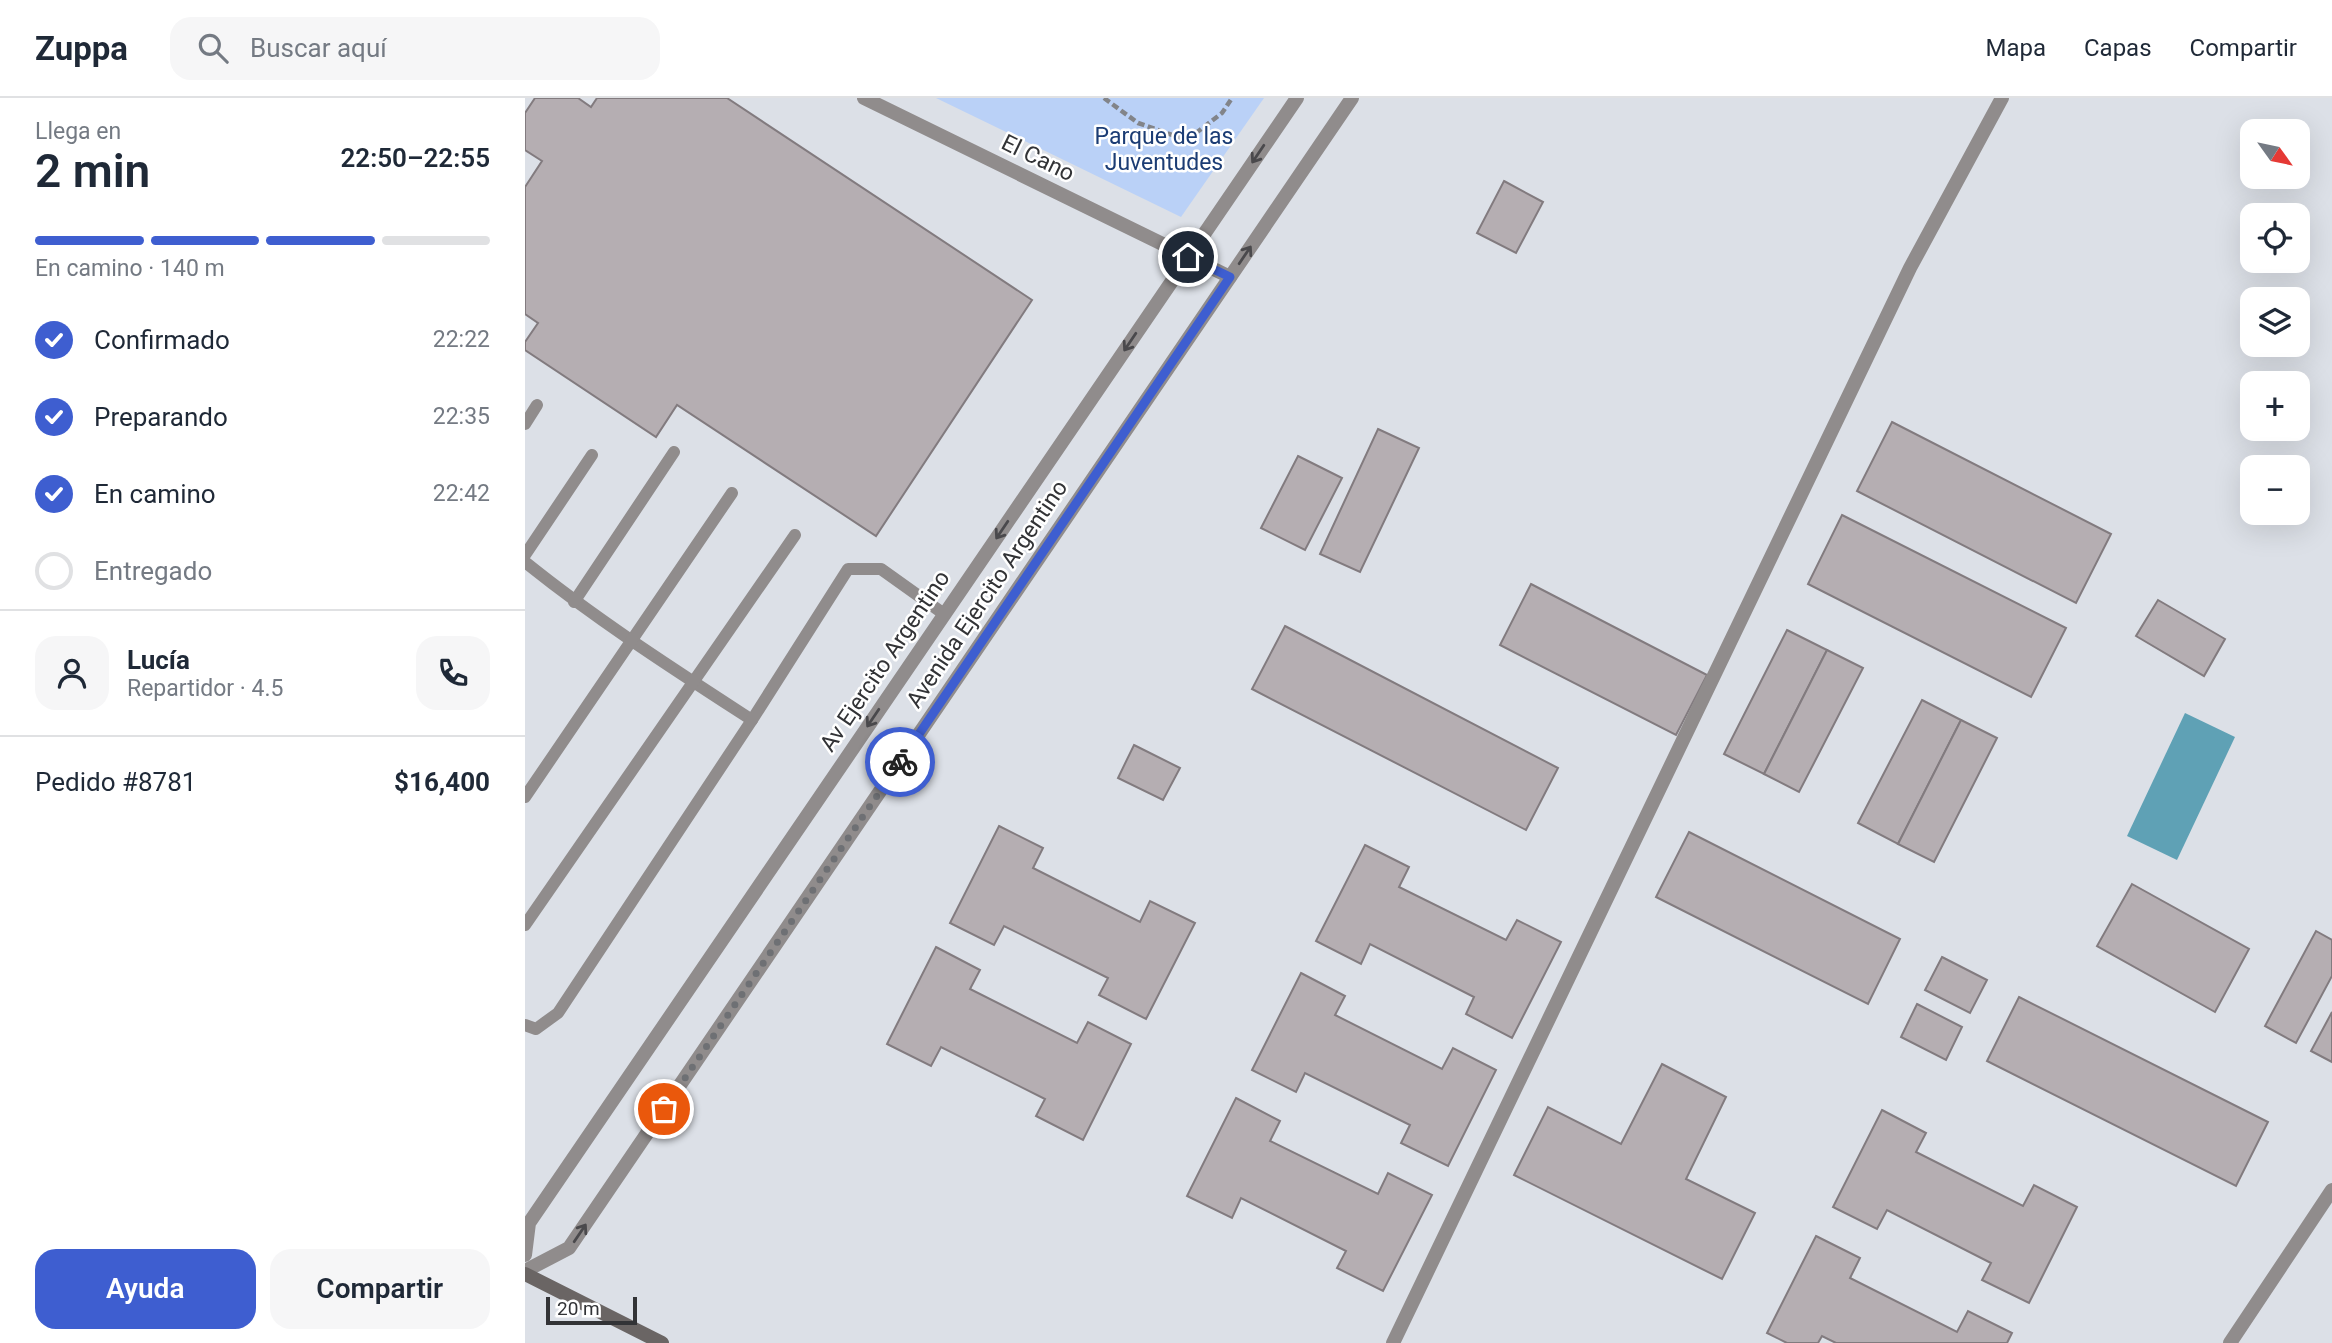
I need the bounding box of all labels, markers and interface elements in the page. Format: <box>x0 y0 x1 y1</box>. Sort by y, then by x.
search box <box>170 17 660 80</box>
text: Zuppa <box>35 29 128 68</box>
icon: search <box>194 29 232 67</box>
text: Buscar aquí <box>250 33 387 63</box>
text: Mapa <box>1985 34 2046 62</box>
text: Capas <box>2084 34 2152 62</box>
text: Compartir <box>2190 34 2297 62</box>
text: Llega en <box>35 118 121 145</box>
north arrow <box>2240 119 2310 189</box>
map controls <box>2240 119 2310 525</box>
park label: Parque de las Juventudes <box>1095 123 1233 176</box>
street label: El Cano <box>997 129 1079 187</box>
text: 22:50–22:55 <box>340 143 490 173</box>
text: 2 min <box>35 144 150 198</box>
one-way arrow <box>1251 144 1265 163</box>
button: locate <box>2240 203 2310 273</box>
pin <box>1158 227 1218 287</box>
icon: home <box>1169 238 1207 276</box>
one-way arrow <box>1238 246 1252 265</box>
text: En camino · 140 m <box>35 255 225 282</box>
button: layers <box>2240 287 2310 357</box>
icon: check <box>35 321 73 359</box>
text: Confirmado <box>94 325 230 355</box>
text: 22:22 <box>433 326 490 353</box>
one-way arrow <box>1123 332 1137 351</box>
button: + <box>2240 371 2310 441</box>
icon: check <box>35 398 73 436</box>
text: Preparando <box>94 402 228 432</box>
text: 22:35 <box>433 403 490 430</box>
button: − <box>2240 455 2310 525</box>
icon: check <box>35 475 73 513</box>
street label: Avenida Ejercito Argentino <box>901 475 1073 713</box>
text: En camino <box>94 479 216 509</box>
text: 22:42 <box>433 480 490 507</box>
one-way arrow <box>994 520 1009 539</box>
text: Entregado <box>94 556 212 586</box>
street label: Av Ejercito Argentino <box>814 565 956 757</box>
button: person <box>35 636 109 710</box>
button: phone <box>416 636 490 710</box>
text: Lucía <box>127 645 190 675</box>
text: Repartidor · 4.5 <box>127 675 284 702</box>
one-way arrow <box>866 708 880 727</box>
courier <box>865 727 935 797</box>
icon: bike <box>881 743 919 781</box>
text: Pedido #8781 <box>35 767 196 797</box>
text: $16,400 <box>394 767 490 797</box>
pin <box>634 1079 694 1139</box>
icon: bag <box>645 1090 683 1128</box>
one-way arrow <box>572 1224 587 1243</box>
button: Ayuda <box>35 1249 256 1329</box>
button: Compartir <box>270 1249 490 1329</box>
scale bar <box>546 1294 637 1326</box>
text: 20 m <box>557 1297 600 1320</box>

